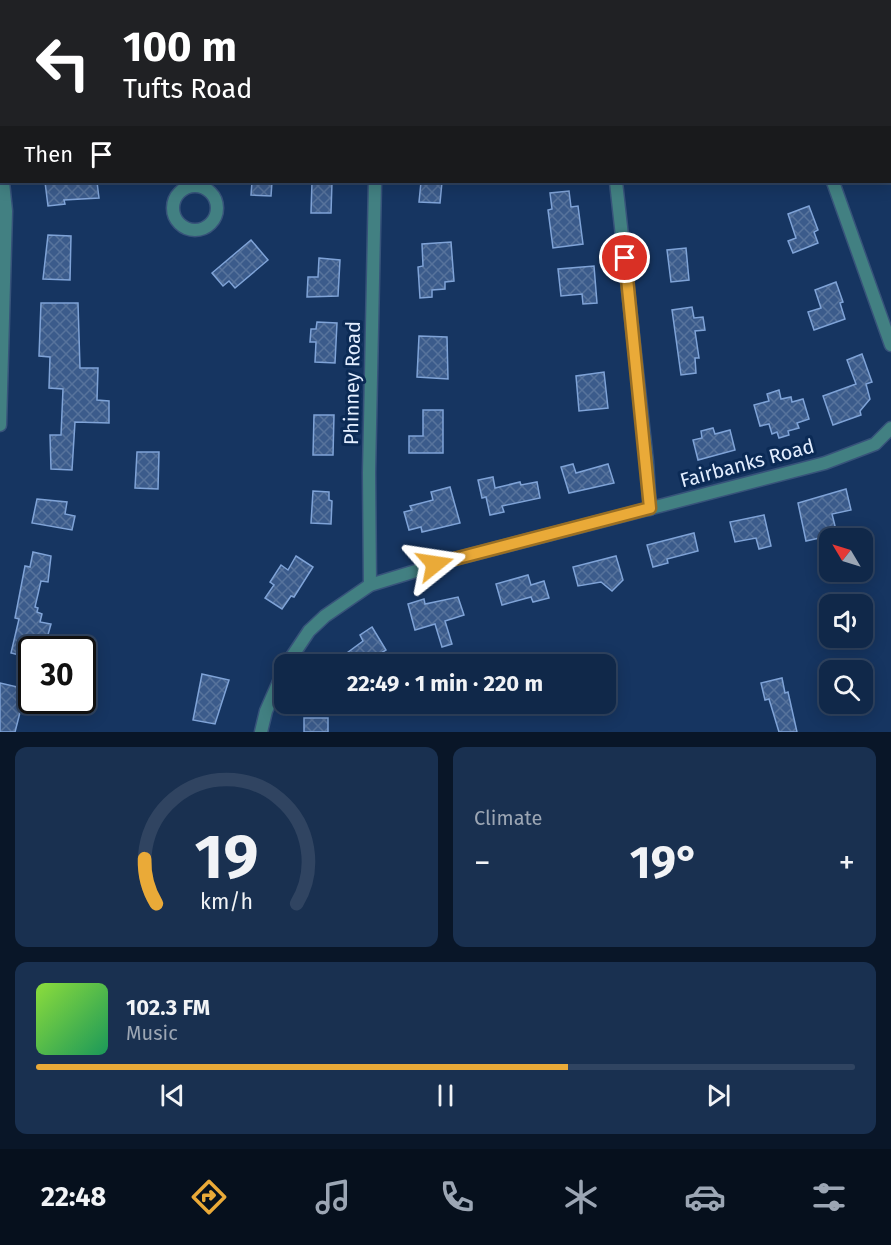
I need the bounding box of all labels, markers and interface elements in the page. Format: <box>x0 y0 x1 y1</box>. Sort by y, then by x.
text: 100 m <box>123 22 237 72</box>
icon: left <box>24 24 102 102</box>
text: Tufts Road <box>123 73 252 105</box>
icon: arrive <box>85 138 118 171</box>
text: Then <box>24 141 73 168</box>
pin <box>599 232 650 283</box>
icon: arrive <box>608 241 641 274</box>
street label: Phinney Road <box>339 321 365 445</box>
street label: Fairbanks Road <box>677 434 817 492</box>
north arrow <box>819 528 873 582</box>
map controls <box>819 528 873 714</box>
position arrow <box>403 532 467 596</box>
button: sound <box>819 594 873 648</box>
speed limit sign: 30 <box>18 636 96 714</box>
button: search <box>819 660 873 714</box>
text: 22:49 · 1 min · 220 m <box>347 670 543 697</box>
text: Climate <box>474 806 542 830</box>
text: 19 <box>195 820 258 895</box>
text: 19° <box>630 836 699 890</box>
text: − <box>474 843 491 883</box>
text: + <box>839 843 855 883</box>
text: km/h <box>200 889 253 915</box>
text: 102.3 FM <box>126 994 210 1021</box>
text: Music <box>126 1021 178 1045</box>
icon: previous <box>156 1079 189 1112</box>
icon: pause <box>429 1079 462 1112</box>
icon: next <box>702 1079 735 1112</box>
icon: directions <box>188 1176 230 1218</box>
icon: music <box>312 1176 354 1218</box>
icon: phone <box>436 1176 478 1218</box>
icon: climate <box>560 1176 602 1218</box>
icon: car <box>684 1176 726 1218</box>
icon: filters <box>808 1176 850 1218</box>
text: 22:48 <box>41 1181 106 1213</box>

